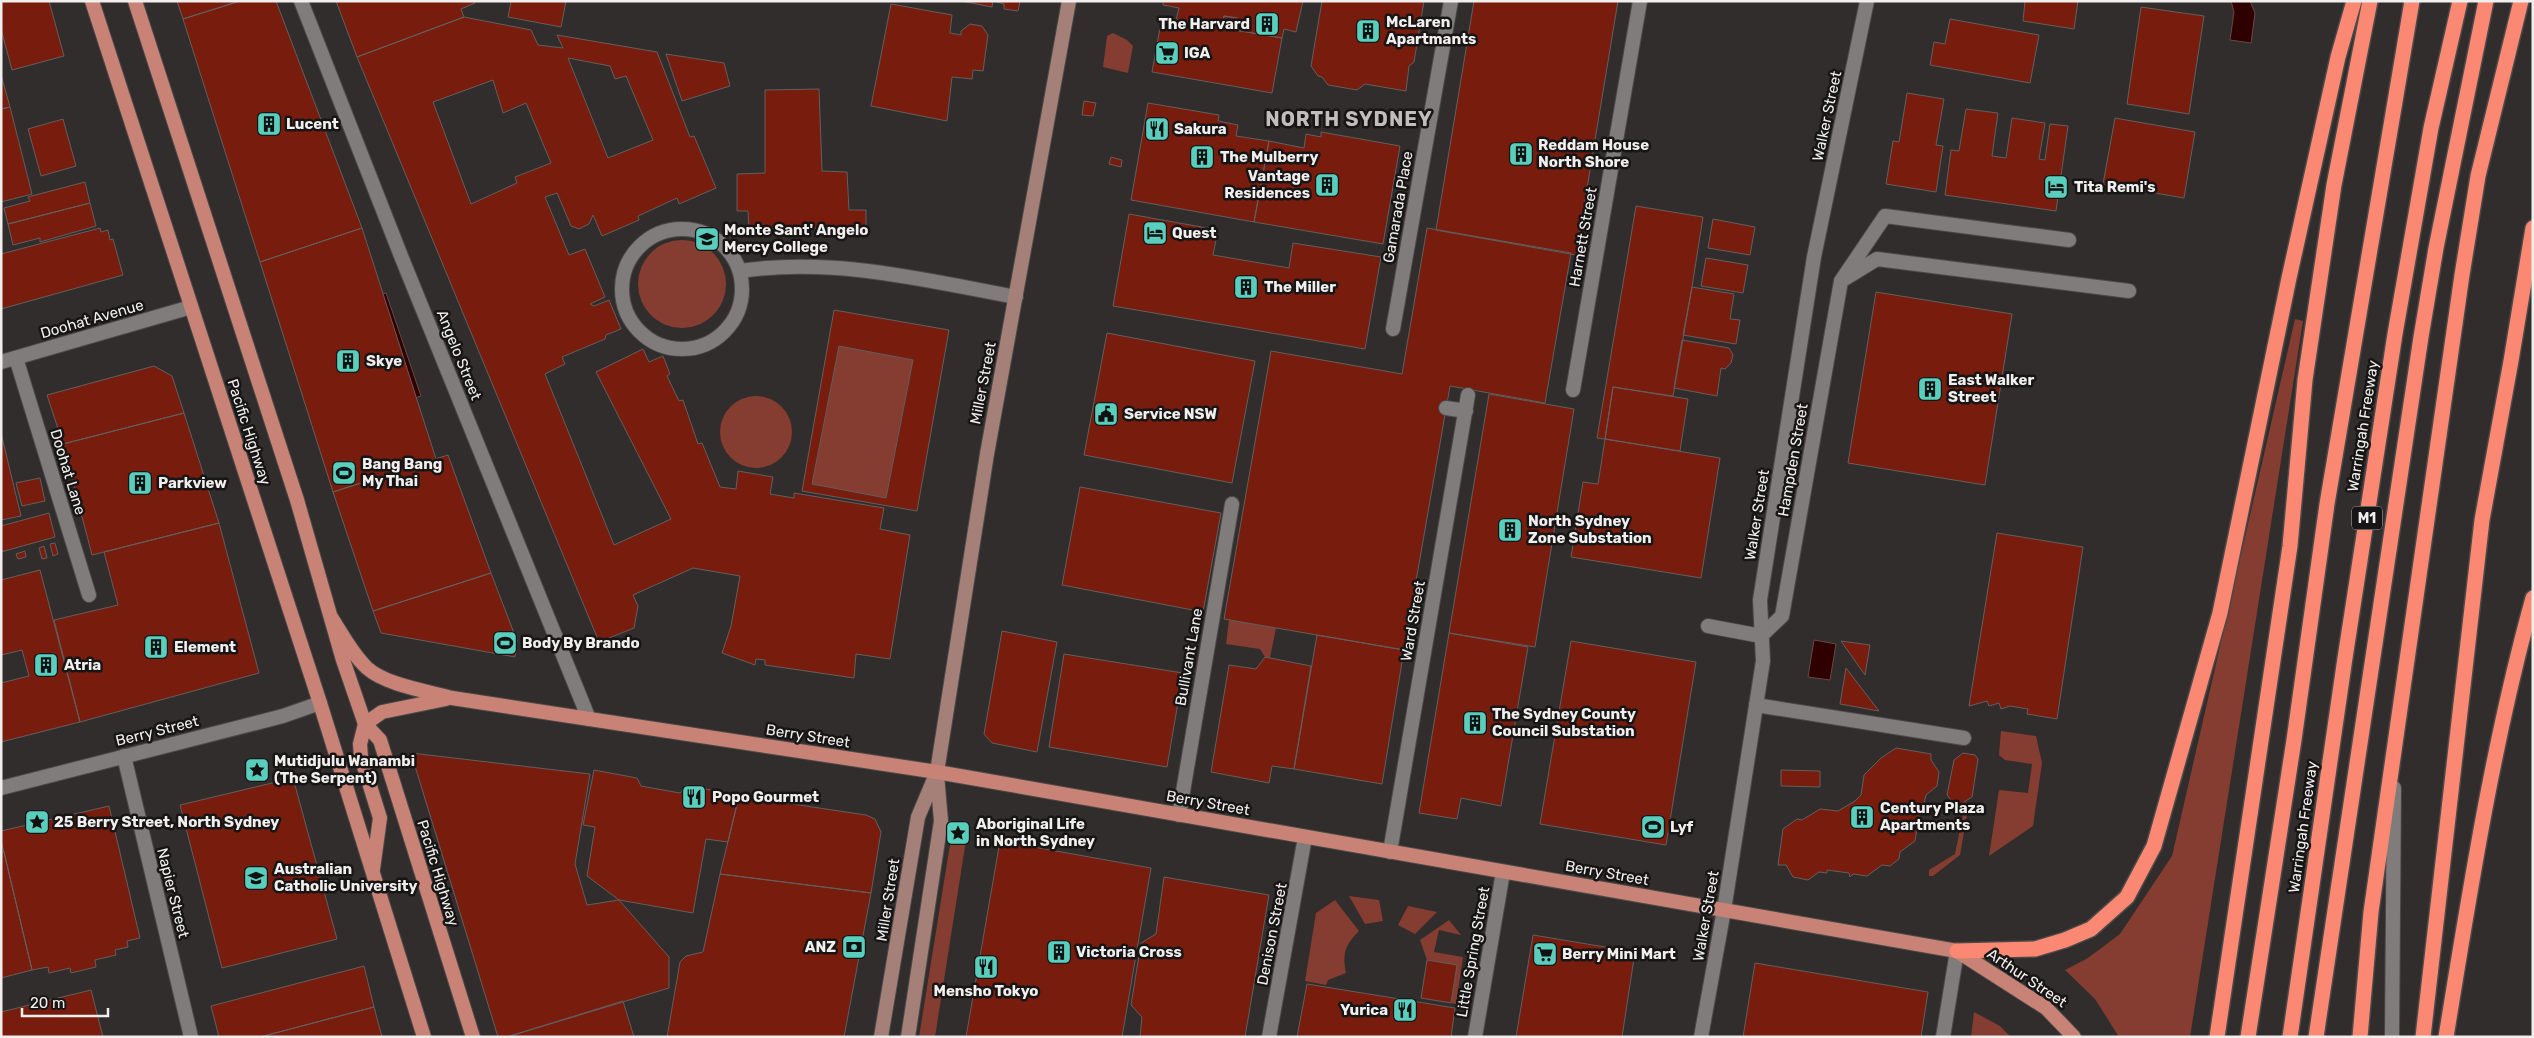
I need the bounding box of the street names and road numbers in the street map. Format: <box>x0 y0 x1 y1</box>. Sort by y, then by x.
street label: Walker Street <box>1809 69 1845 163</box>
street label: Gamarada Place <box>1379 150 1417 264</box>
street label: Harnett Street <box>1565 186 1601 288</box>
street label: Doohat Avenue <box>38 296 146 342</box>
street label: Angelo Street <box>433 307 485 403</box>
street label: Miller Street <box>966 340 1000 426</box>
street label: Warringah Freeway <box>2344 359 2382 493</box>
street label: Pacific Highway <box>223 377 275 487</box>
street label: Hampden Street <box>1774 402 1812 518</box>
street label: Doohat Lane <box>46 427 90 517</box>
street label: Walker Street <box>1741 468 1773 562</box>
road number: M1 <box>2352 506 2382 530</box>
street label: Ward Street <box>1397 579 1429 663</box>
street label: Bullivant Lane <box>1172 607 1206 707</box>
street label: Berry Street <box>114 712 200 750</box>
street label: Berry Street <box>765 720 851 752</box>
street label: Warringah Freeway <box>2285 760 2321 894</box>
street label: Berry Street <box>1165 787 1251 819</box>
street label: Pacific Highway <box>413 818 463 928</box>
street label: Napier Street <box>153 846 193 940</box>
street label: Miller Street <box>873 857 903 943</box>
street label: Berry Street <box>1564 857 1650 889</box>
street label: Walker Street <box>1689 869 1723 963</box>
street label: Denison Street <box>1253 881 1291 987</box>
street label: Little Spring Street <box>1453 885 1493 1019</box>
street label: Arthur Street <box>1984 945 2070 1011</box>

